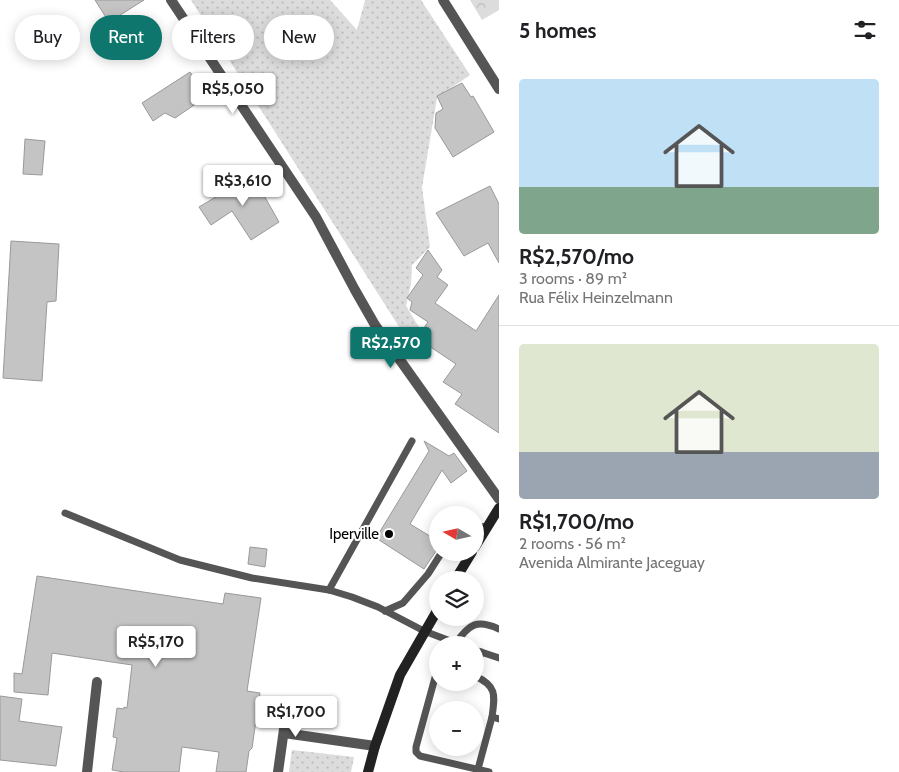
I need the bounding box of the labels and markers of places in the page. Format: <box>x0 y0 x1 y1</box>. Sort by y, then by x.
pin: R$5,050 <box>187 72 279 115</box>
pin: R$3,610 <box>197 164 289 207</box>
pin: R$2,570 <box>345 326 437 369</box>
place label: Iperville <box>329 525 379 543</box>
marker: Iperville <box>383 528 395 540</box>
pin: R$5,170 <box>110 626 202 668</box>
pin: R$1,700 <box>250 696 342 738</box>

